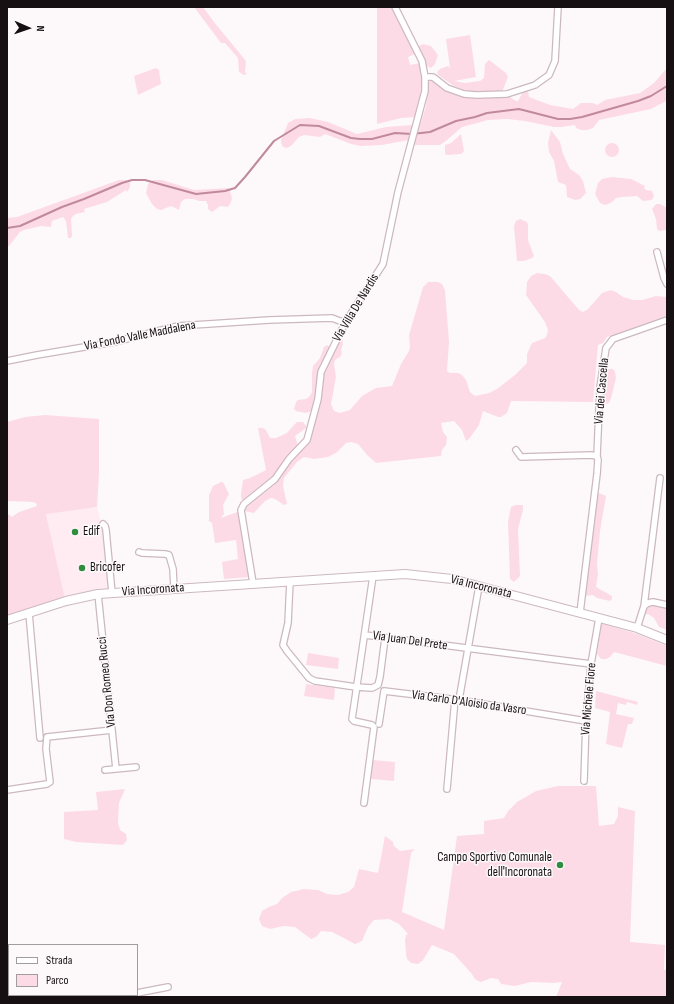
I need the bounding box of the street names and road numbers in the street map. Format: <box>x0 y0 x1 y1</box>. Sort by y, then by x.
street label: Via Villa De Nardis <box>330 271 382 345</box>
street label: Via Fondo Valle Maddalena <box>83 318 197 354</box>
street label: Via dei Cascella <box>591 357 613 425</box>
street label: Via Incoronata <box>449 572 513 602</box>
street label: Via Incoronata <box>121 580 185 600</box>
street label: Via Juan Del Prete <box>372 628 448 654</box>
street label: Via Don Romeo Rucci <box>94 636 120 728</box>
street label: Via Michele Fiore <box>578 662 600 736</box>
street label: Via Carlo D'Aloisio da Vasro <box>411 687 527 719</box>

